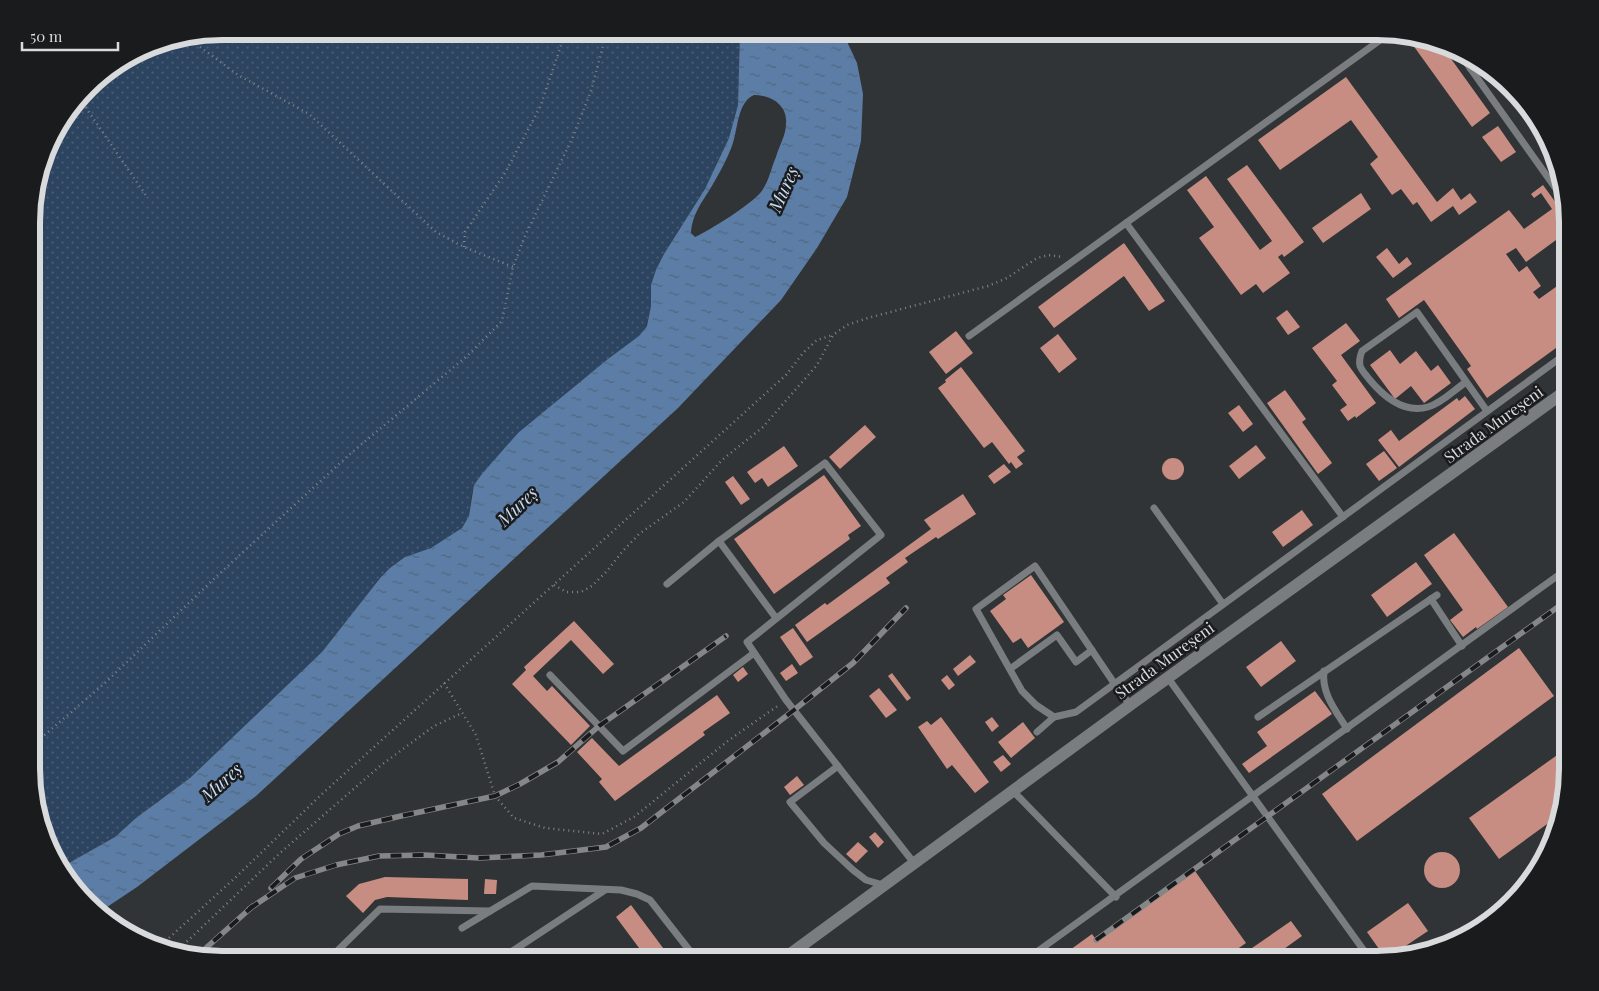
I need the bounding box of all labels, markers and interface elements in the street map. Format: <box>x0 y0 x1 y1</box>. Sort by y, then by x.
scale bar <box>22 20 119 52</box>
text: 50 m <box>30 26 63 46</box>
water label: Mureș <box>762 162 804 217</box>
street label: Strada Mureșeni <box>1439 381 1548 468</box>
water label: Mureș <box>491 481 543 532</box>
street label: Strada Mureșeni <box>1110 617 1219 704</box>
water label: Mureș <box>195 757 247 808</box>

